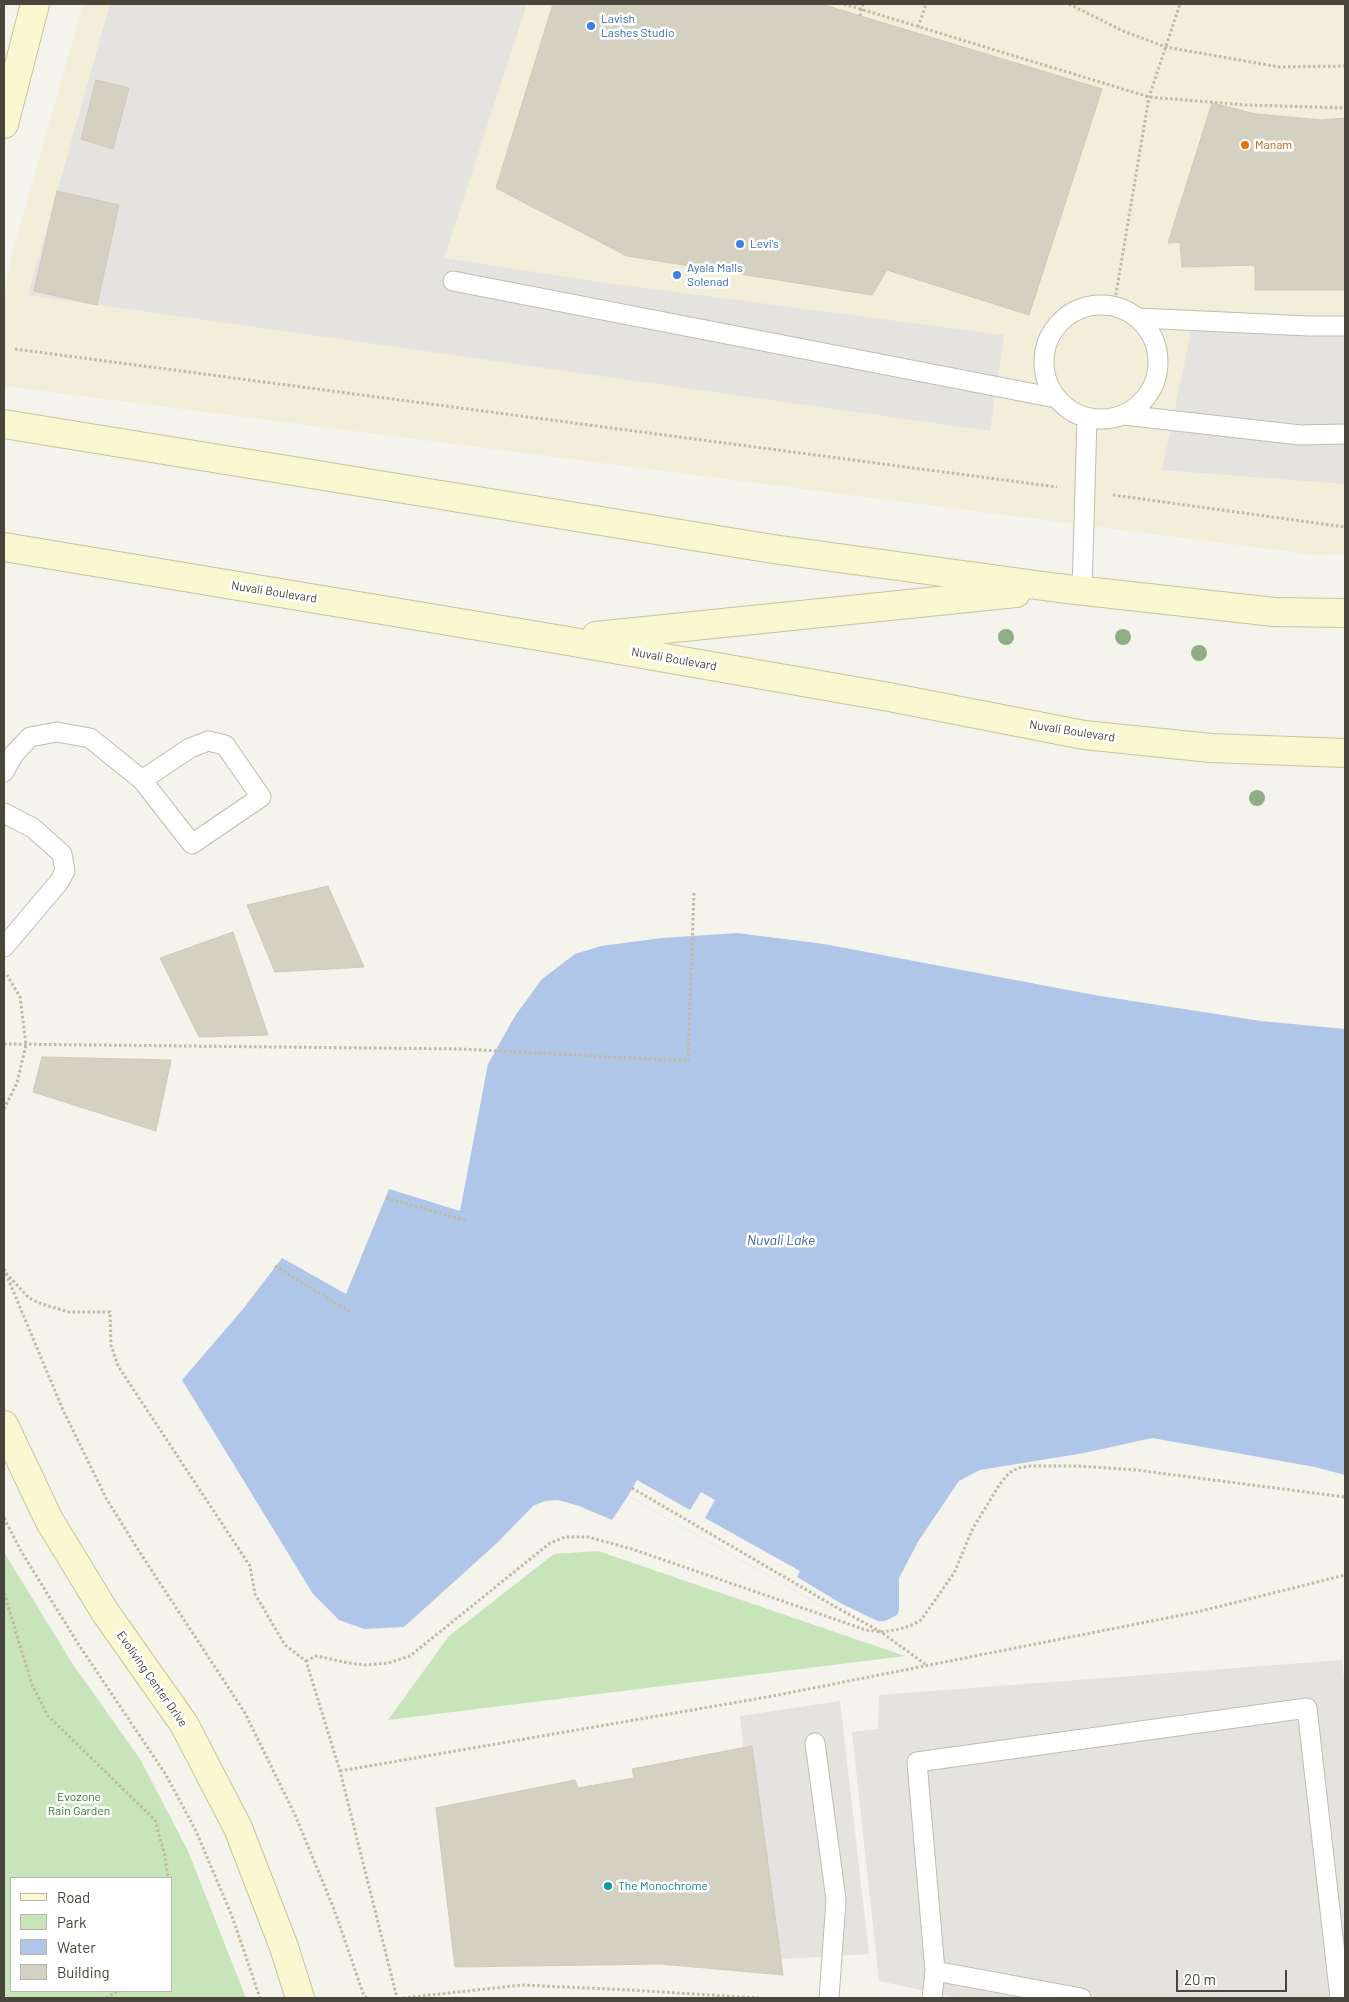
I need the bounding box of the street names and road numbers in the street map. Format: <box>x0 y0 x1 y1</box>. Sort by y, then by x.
street label: Nuvali Boulevard <box>230 578 318 606</box>
street label: Nuvali Boulevard <box>630 644 718 674</box>
street label: Nuvali Boulevard <box>1028 717 1116 745</box>
street label: Evoliving Center Drive <box>114 1628 190 1730</box>

